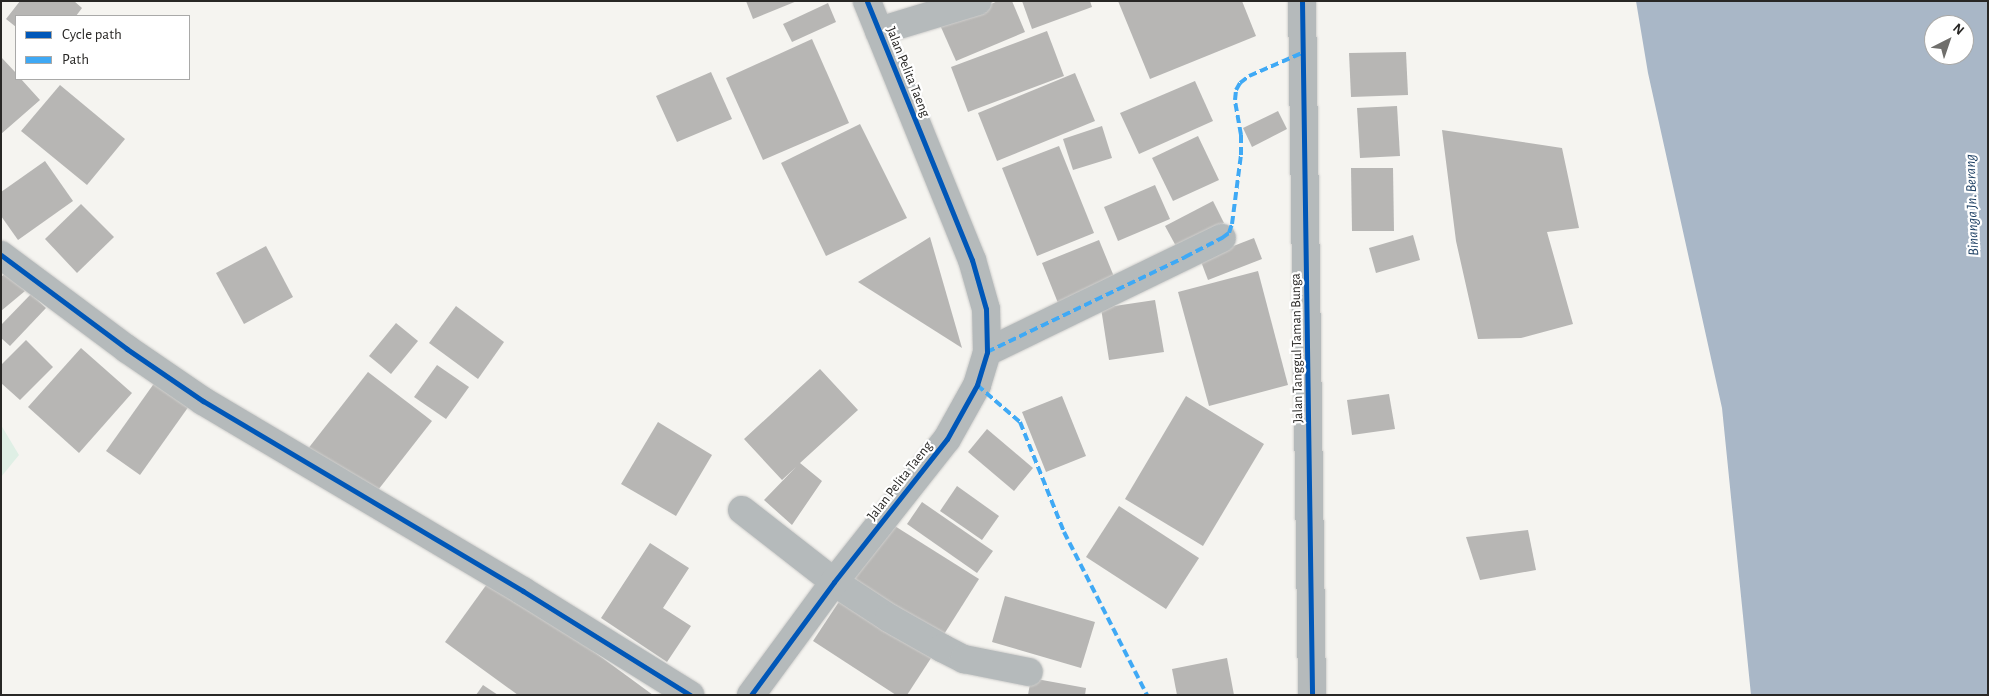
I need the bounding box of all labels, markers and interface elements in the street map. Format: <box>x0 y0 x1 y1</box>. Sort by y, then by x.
legend <box>15 15 190 80</box>
north arrow <box>1924 15 1974 65</box>
text: N <box>1950 21 1966 38</box>
street label: Jalan Pelita Taeng <box>882 24 934 120</box>
text: Cycle path <box>62 27 122 42</box>
text: Path <box>62 52 89 67</box>
water label: Binanga Jn. Berang <box>1961 154 1983 256</box>
street label: Jalan Tanggul Taman Bunga <box>1287 273 1307 423</box>
street label: Jalan Pelita Taeng <box>864 438 936 524</box>

